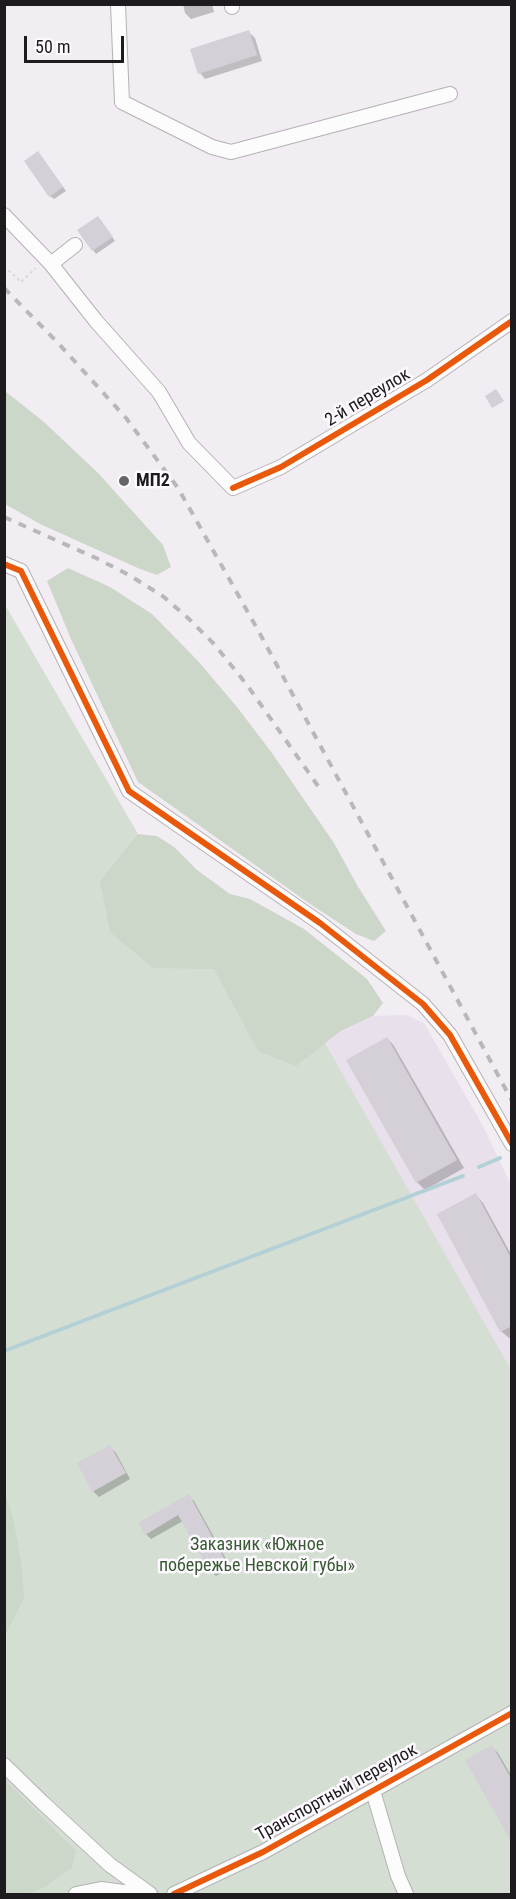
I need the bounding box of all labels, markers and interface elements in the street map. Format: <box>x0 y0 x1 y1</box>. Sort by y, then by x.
scale bar <box>27 24 128 62</box>
text: 50 m <box>35 36 70 57</box>
street label: 2-й переулок <box>322 364 414 432</box>
place label: МП2 <box>136 470 170 492</box>
marker: МП2 <box>117 474 131 488</box>
park label: Заказник «Южное побережье Невской губы» <box>159 1534 355 1576</box>
street label: Транспортный переулок <box>253 1740 421 1846</box>

